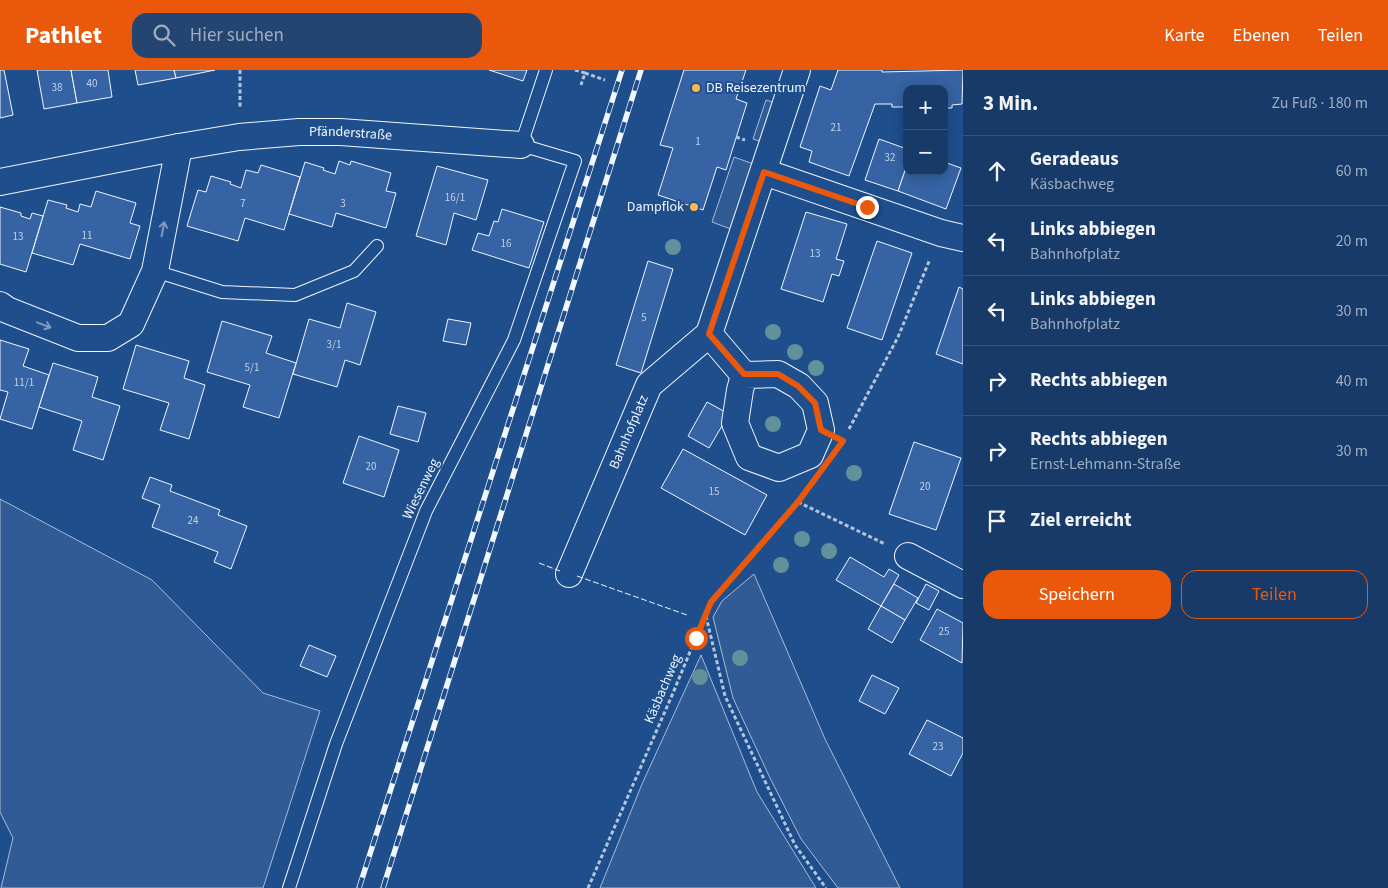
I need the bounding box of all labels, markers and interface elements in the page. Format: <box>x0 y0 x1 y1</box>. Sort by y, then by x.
search box <box>132 13 482 58</box>
text: Pathlet <box>25 18 102 53</box>
icon: search <box>150 21 178 49</box>
text: Hier suchen <box>190 22 284 49</box>
text: Karte <box>1164 23 1205 48</box>
text: Ebenen <box>1233 23 1290 48</box>
text: Teilen <box>1318 23 1363 48</box>
house number: 40 <box>87 76 97 91</box>
place label: DB Reisezentrum <box>706 78 806 98</box>
house number: 38 <box>52 80 63 95</box>
marker: DB Reisezentrum <box>690 82 702 94</box>
map controls <box>903 85 948 175</box>
button: + <box>903 85 948 130</box>
text: 3 Min. <box>983 88 1038 118</box>
text: Zu Fuß · 180 m <box>1272 92 1368 114</box>
house number: 21 <box>831 120 841 135</box>
street label: Pfänderstraße <box>309 122 393 146</box>
button: − <box>903 130 948 175</box>
house number: 1 <box>695 134 701 149</box>
text: Geradeaus <box>1030 146 1119 173</box>
house number: 32 <box>885 150 895 165</box>
icon: ahead <box>983 157 1011 185</box>
text: 60 m <box>1336 160 1368 182</box>
text: Käsbachweg <box>1030 173 1114 195</box>
house number: 16/1 <box>445 190 465 205</box>
house number: 7 <box>240 196 246 211</box>
house number: 3 <box>340 196 346 211</box>
route end <box>856 196 879 219</box>
place label: Dampflok <box>627 197 684 217</box>
marker: Dampflok <box>688 201 700 213</box>
text: Links abbiegen <box>1030 216 1156 243</box>
one-way arrow <box>159 221 169 237</box>
icon: left <box>983 227 1011 255</box>
house number: 11 <box>82 228 92 243</box>
house number: 13 <box>13 229 23 244</box>
text: 20 m <box>1336 230 1368 252</box>
house number: 16 <box>501 236 512 251</box>
text: Bahnhofplatz <box>1030 243 1120 265</box>
house number: 13 <box>810 246 820 261</box>
text: Links abbiegen <box>1030 286 1156 313</box>
icon: left <box>983 297 1011 325</box>
text: 30 m <box>1336 300 1368 322</box>
house number: 5 <box>641 310 647 325</box>
text: Bahnhofplatz <box>1030 313 1120 335</box>
one-way arrow <box>36 320 51 330</box>
house number: 3/1 <box>327 337 341 352</box>
house number: 5/1 <box>245 360 259 375</box>
icon: right <box>983 367 1011 395</box>
text: Rechts abbiegen <box>1030 367 1168 394</box>
text: 40 m <box>1336 370 1368 392</box>
house number: 11/1 <box>14 375 34 390</box>
street label: Bahnhofplatz <box>604 392 654 472</box>
text: Rechts abbiegen <box>1030 426 1168 453</box>
icon: right <box>983 437 1011 465</box>
text: 30 m <box>1336 440 1368 462</box>
text: Ernst-Lehmann-Straße <box>1030 453 1181 475</box>
street label: Wiesenweg <box>398 455 444 523</box>
house number: 20 <box>366 459 376 474</box>
house number: 20 <box>920 479 930 494</box>
house number: 15 <box>709 484 719 499</box>
icon: arrive <box>983 507 1011 535</box>
text: Ziel erreicht <box>1030 507 1131 534</box>
house number: 24 <box>188 513 199 528</box>
button: Speichern <box>983 570 1171 619</box>
button: Teilen <box>1181 570 1368 619</box>
house number: 25 <box>939 624 949 639</box>
route start <box>685 627 708 650</box>
street label: Käsbachweg <box>639 651 687 727</box>
house number: 23 <box>933 739 943 754</box>

